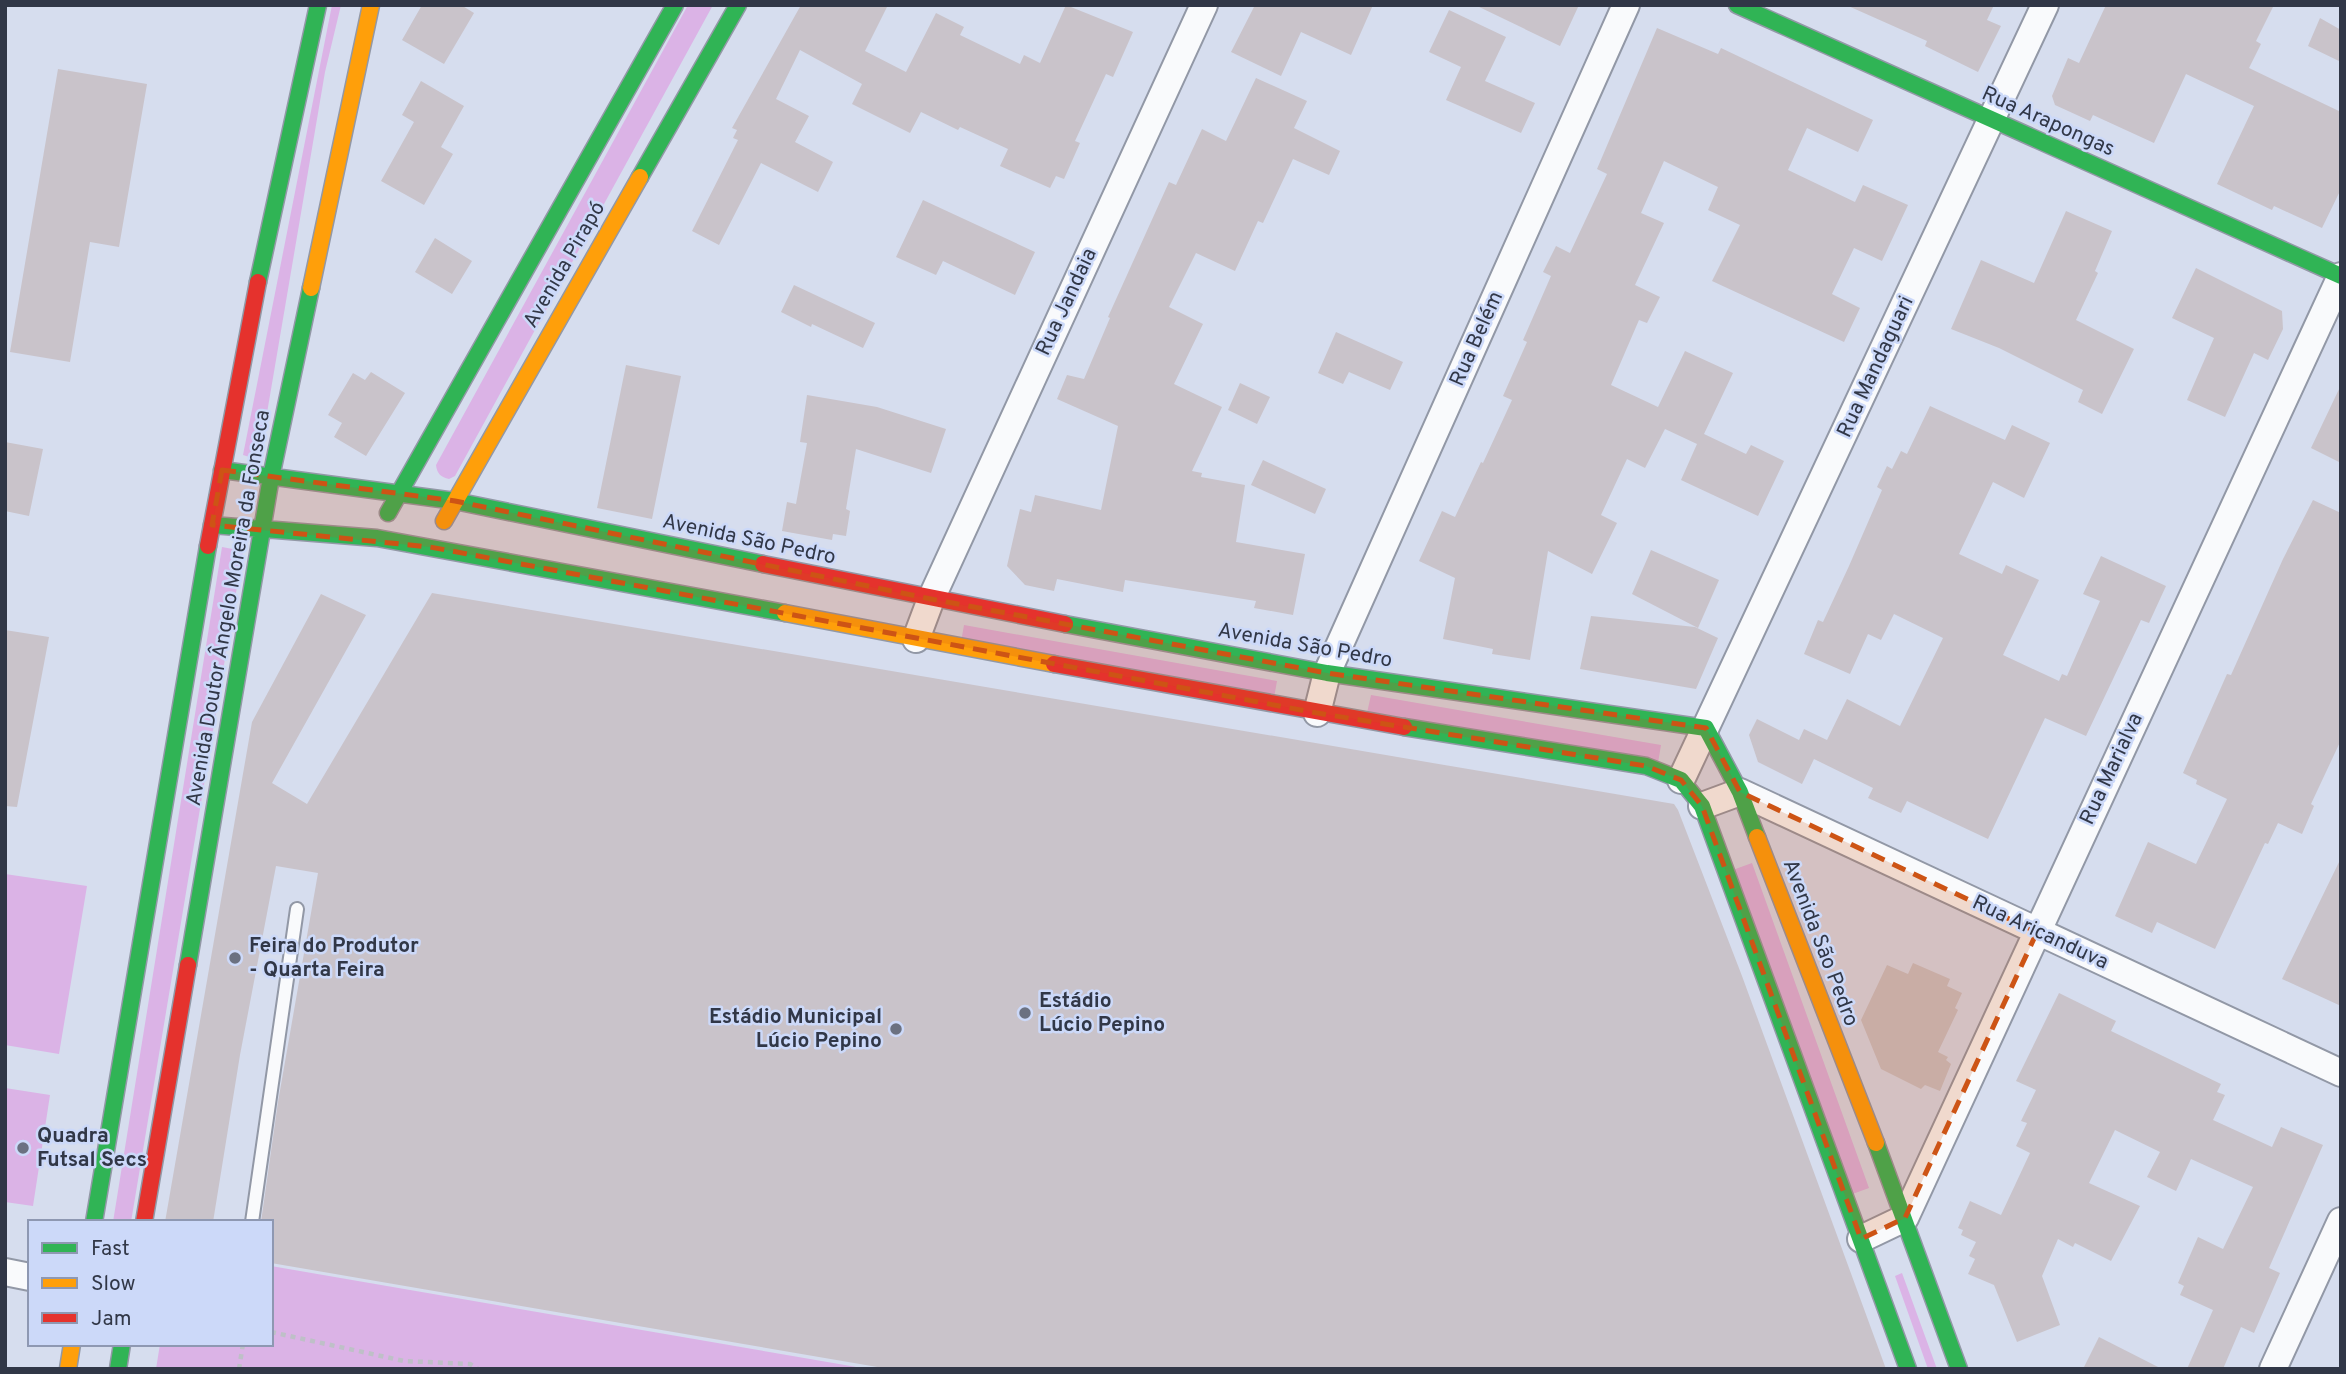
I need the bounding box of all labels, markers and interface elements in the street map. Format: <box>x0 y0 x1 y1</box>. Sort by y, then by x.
street label: Rua Arapongas <box>1977 81 2119 163</box>
street label: Avenida Pirapó <box>518 197 612 333</box>
street label: Rua Jandaia <box>1030 244 1104 360</box>
street label: Rua Belém <box>1444 287 1510 391</box>
street label: Rua Mandaguari <box>1831 292 1921 442</box>
street label: Avenida Doutor Ângelo Moreira da Fonseca <box>180 408 277 808</box>
street label: Avenida São Pedro <box>660 508 838 572</box>
street label: Avenida São Pedro <box>1216 617 1394 675</box>
street label: Rua Marialva <box>2074 709 2150 829</box>
street label: Avenida São Pedro <box>1776 856 1864 1030</box>
street label: Rua Aricanduva <box>1968 890 2112 976</box>
place label: Feira do Produtor - Quarta Feira <box>249 933 419 984</box>
marker: Feira do Produtor - Quarta Feira <box>227 950 243 966</box>
place label: Estádio Lúcio Pepino <box>1039 988 1165 1039</box>
place label: Estádio Municipal Lúcio Pepino <box>709 1004 882 1055</box>
marker: Estádio Lúcio Pepino <box>1017 1005 1033 1021</box>
marker: Estádio Municipal Lúcio Pepino <box>888 1021 904 1037</box>
place label: Quadra Futsal Secs <box>37 1123 147 1174</box>
marker: Quadra Futsal Secs <box>15 1140 31 1156</box>
legend <box>28 1220 273 1346</box>
text: Fast <box>91 1236 130 1263</box>
text: Slow <box>91 1271 136 1298</box>
text: Jam <box>91 1306 132 1333</box>

